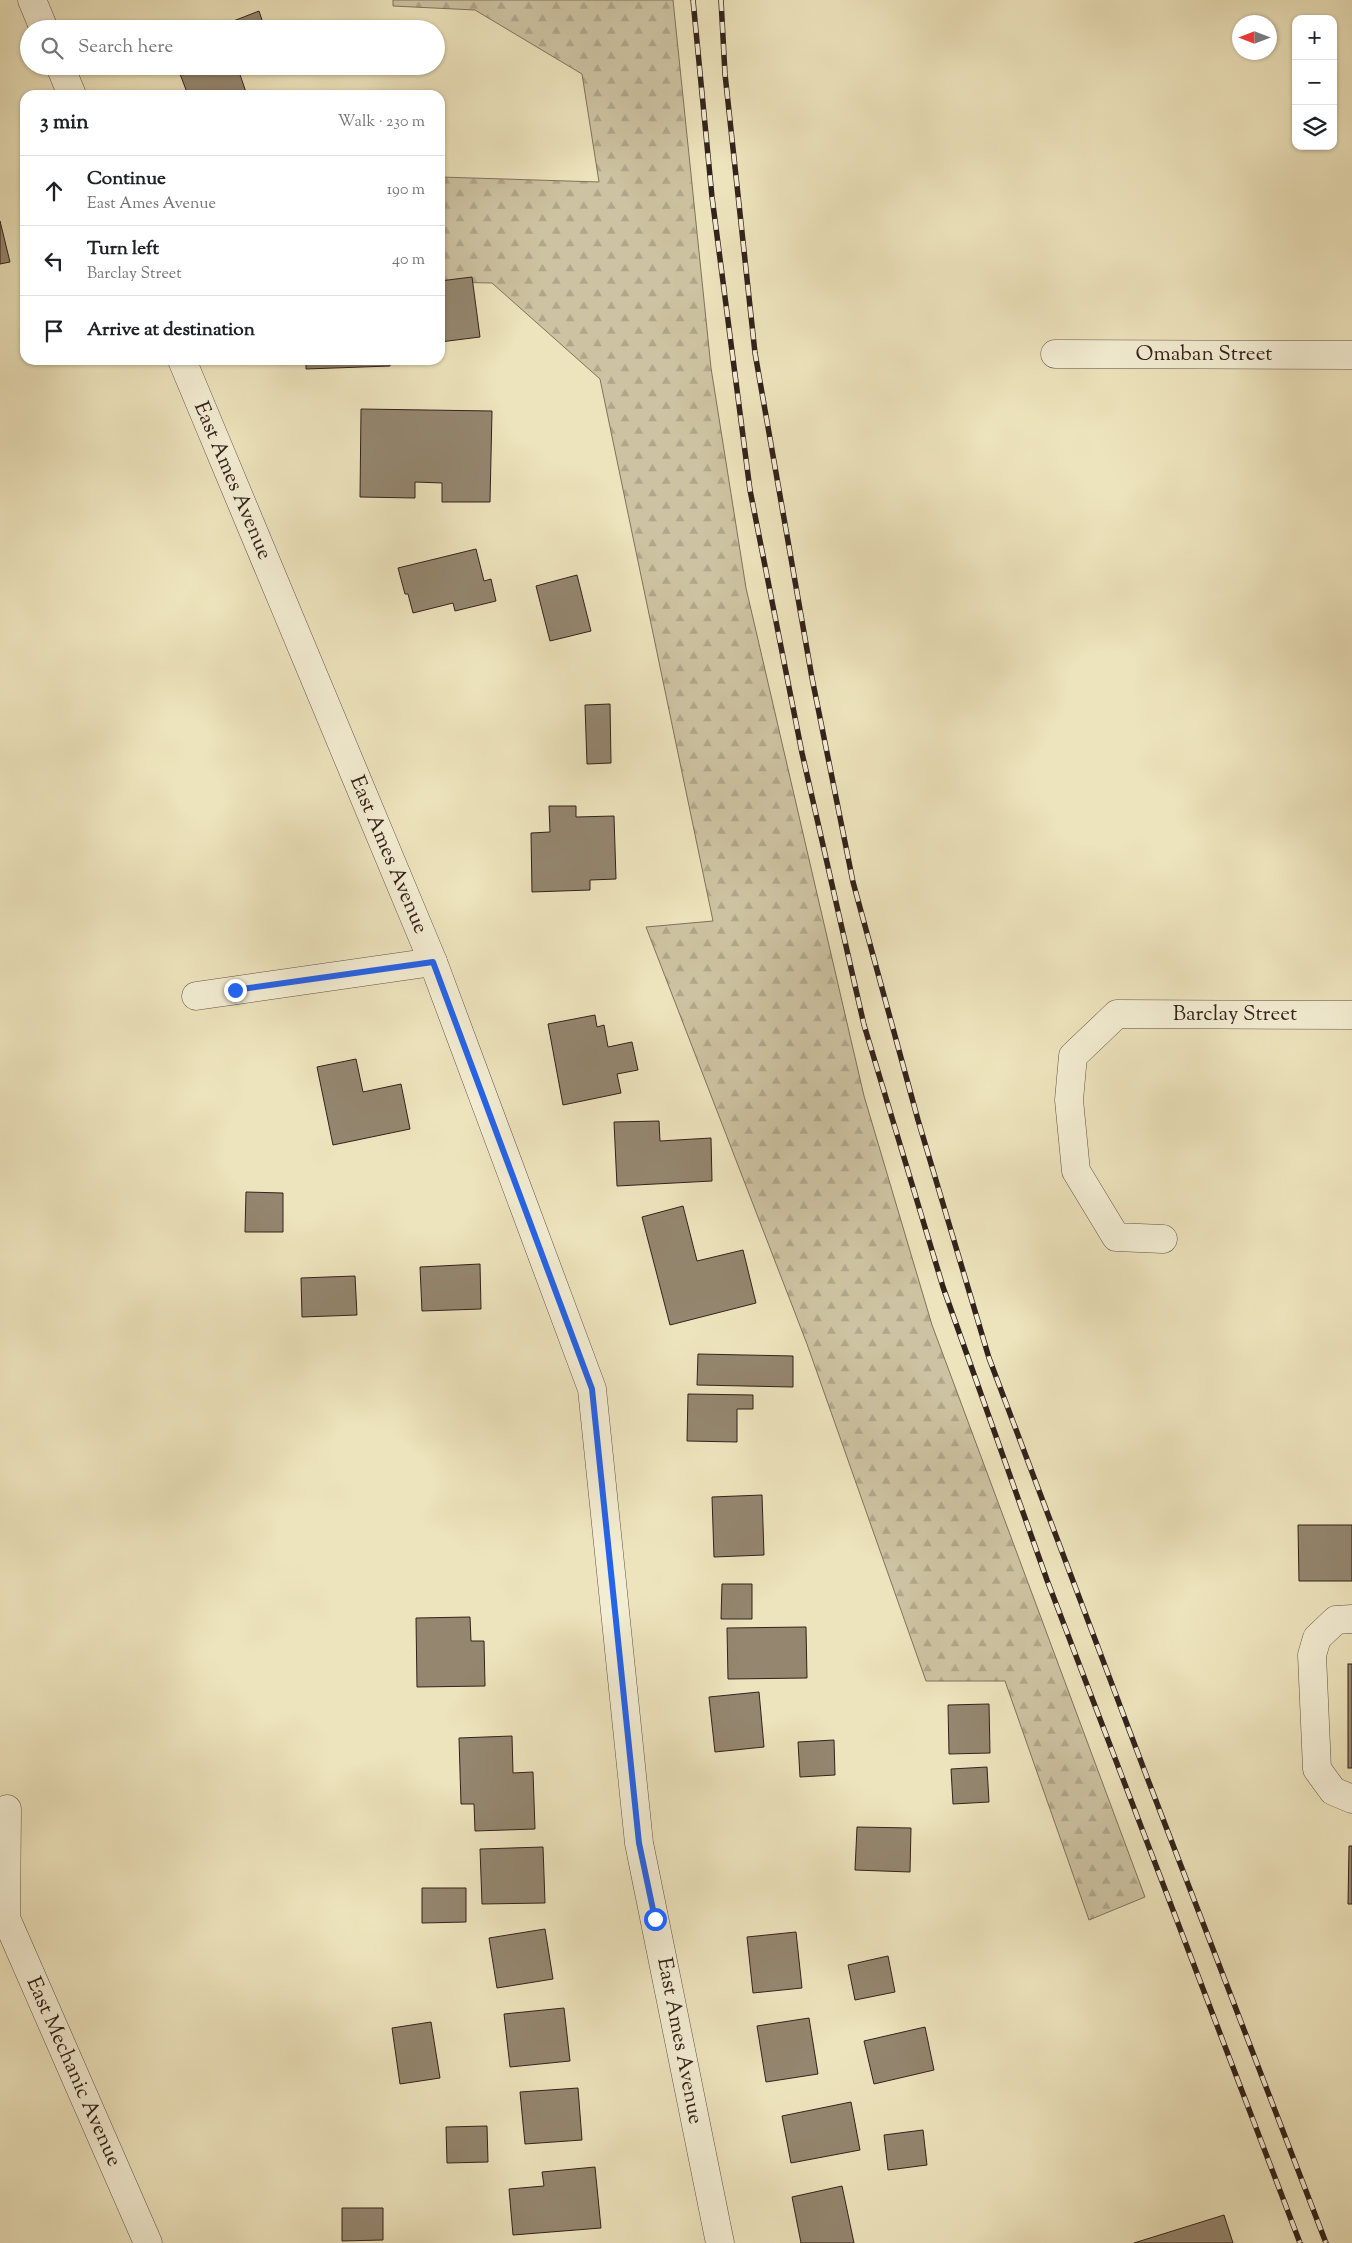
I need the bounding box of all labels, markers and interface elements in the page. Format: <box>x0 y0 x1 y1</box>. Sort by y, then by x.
north arrow <box>1232 15 1277 60</box>
map controls <box>1292 15 1337 150</box>
button: + <box>1292 15 1337 60</box>
search box <box>20 20 445 75</box>
icon: search <box>38 34 66 62</box>
text: Search here <box>78 34 173 61</box>
button: − <box>1292 60 1337 105</box>
button: layers <box>1292 105 1337 150</box>
text: 3 min <box>40 108 89 138</box>
text: Walk · 230 m <box>338 111 425 134</box>
text: Continue <box>87 166 166 193</box>
icon: ahead <box>40 177 68 205</box>
text: 190 m <box>387 179 425 202</box>
text: East Ames Avenue <box>87 193 216 216</box>
text: Turn left <box>87 236 159 263</box>
icon: left <box>40 247 68 275</box>
text: 40 m <box>392 249 425 272</box>
text: Barclay Street <box>87 263 182 286</box>
icon: arrive <box>40 317 68 345</box>
text: Arrive at destination <box>87 317 255 344</box>
street label: Omaban Street <box>1135 340 1273 370</box>
street label: East Ames Avenue <box>185 397 279 565</box>
street label: East Ames Avenue <box>341 771 435 939</box>
route end <box>224 979 247 1002</box>
street label: Barclay Street <box>1173 1000 1297 1030</box>
route start <box>644 1908 667 1931</box>
street label: East Ames Avenue <box>648 1955 710 2127</box>
street label: East Mechanic Avenue <box>18 1972 128 2172</box>

